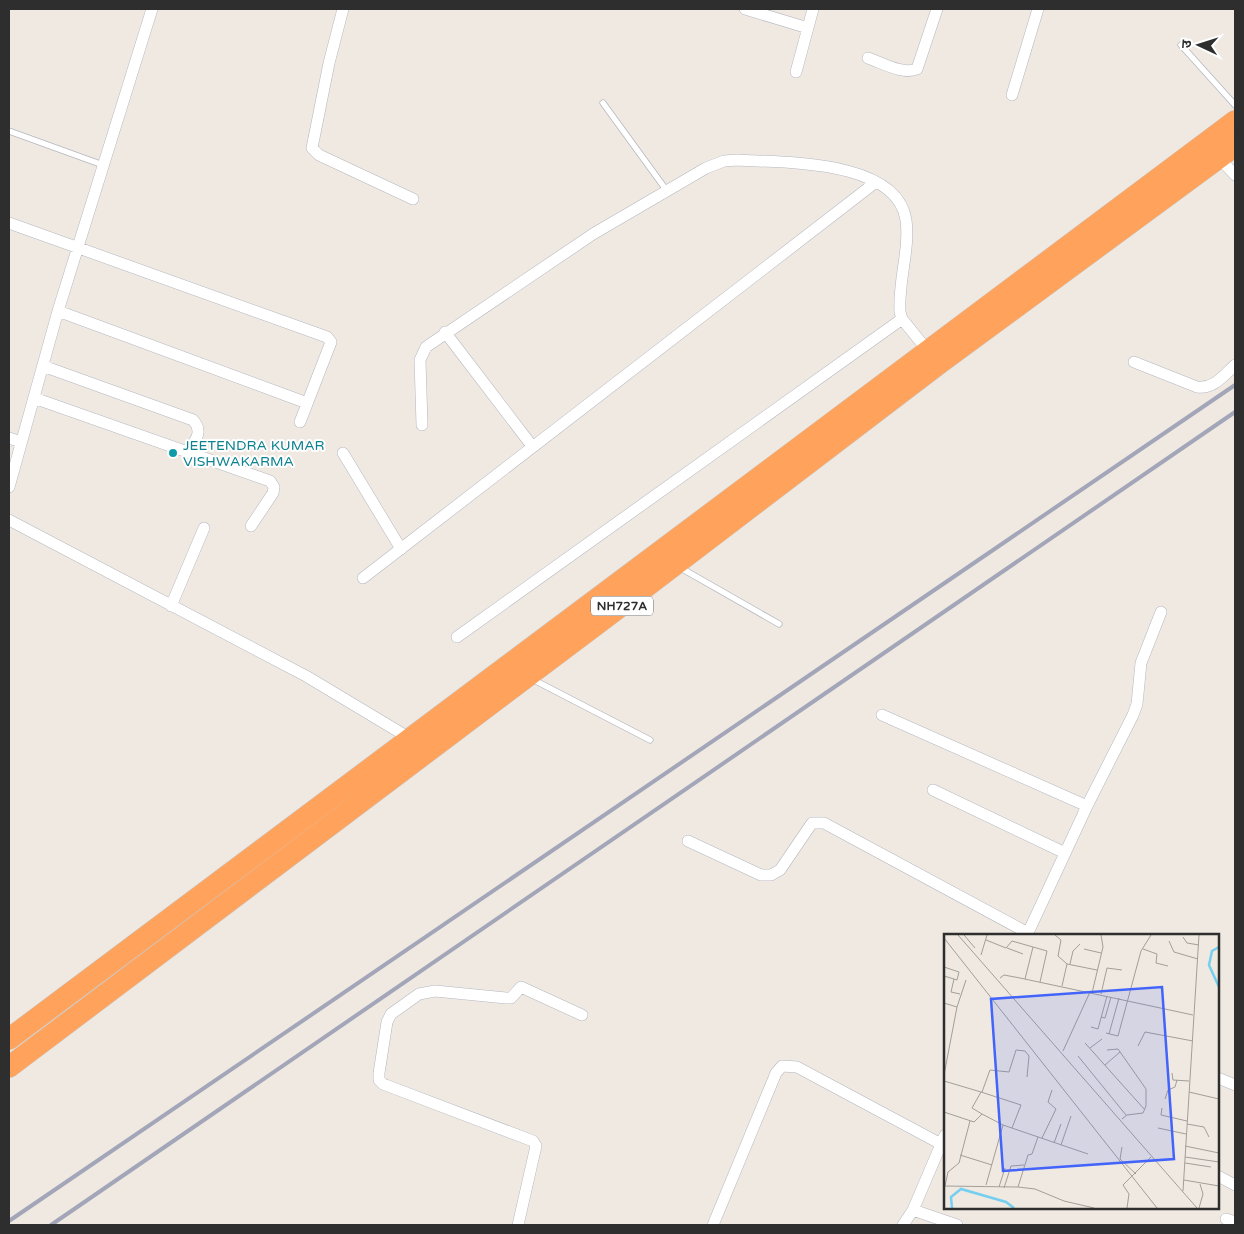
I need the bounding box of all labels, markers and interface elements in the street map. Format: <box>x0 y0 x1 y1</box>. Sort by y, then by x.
north arrow <box>1174 20 1224 70</box>
text: उ <box>1178 39 1195 49</box>
place label: JEETENDRA KUMAR VISHWAKARMA <box>183 437 325 470</box>
marker: JEETENDRA KUMAR VISHWAKARMA <box>167 447 179 459</box>
road number: NH727A <box>591 596 653 616</box>
inset map <box>944 934 1219 1209</box>

